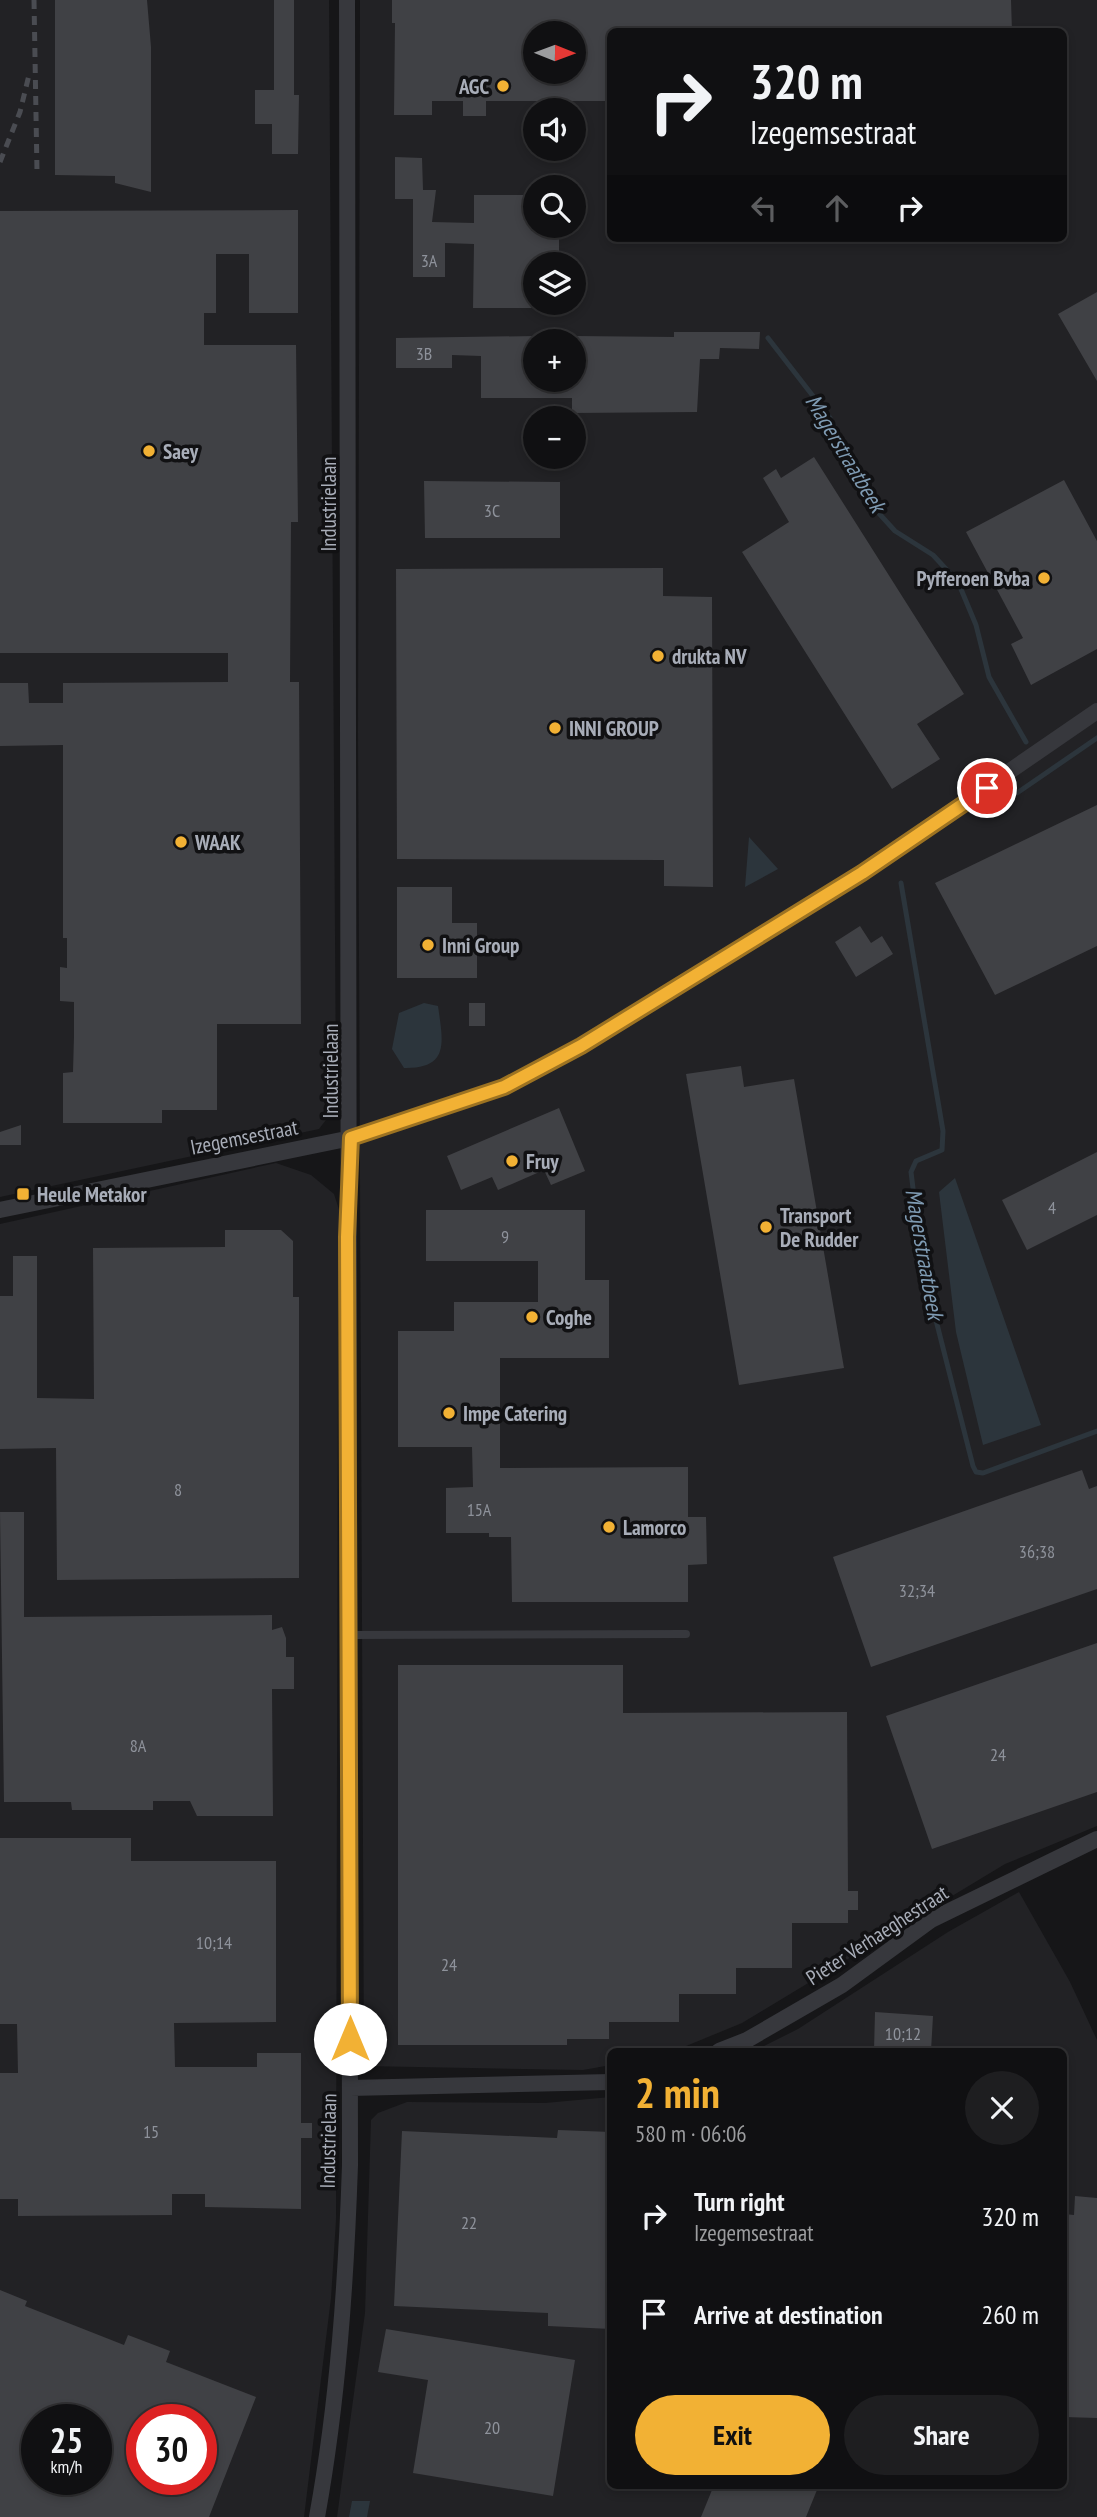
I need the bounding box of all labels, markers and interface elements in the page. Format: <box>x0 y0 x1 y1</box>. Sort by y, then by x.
north arrow <box>523 21 586 84</box>
map controls <box>523 21 586 469</box>
text: 320 m <box>750 49 863 113</box>
icon: right <box>635 56 726 147</box>
place label: AGC <box>458 73 489 100</box>
marker: AGC <box>495 78 511 94</box>
button: sound <box>523 98 586 161</box>
text: Izegemsestraat <box>750 111 916 153</box>
button: search <box>523 175 586 238</box>
icon: left <box>745 189 783 227</box>
icon: ahead <box>818 189 856 227</box>
icon: right <box>891 189 929 227</box>
house number: 3A <box>421 249 438 272</box>
button: layers <box>523 252 586 315</box>
button: + <box>523 329 586 392</box>
house number: 3B <box>416 342 432 365</box>
water label: Magerstraatbeek <box>799 389 894 520</box>
button: − <box>523 406 586 469</box>
place label: Saey <box>163 438 199 465</box>
marker: Saey <box>141 443 157 459</box>
street label: Industrielaan <box>315 456 342 552</box>
house number: 3C <box>484 499 500 522</box>
place label: Pyfferoen Bvba <box>917 565 1030 592</box>
marker: Pyfferoen Bvba <box>1036 570 1052 586</box>
place label: drukta NV <box>672 643 747 670</box>
marker: drukta NV <box>650 648 666 664</box>
place label: INNI GROUP <box>569 715 659 742</box>
marker: INNI GROUP <box>547 720 563 736</box>
pin <box>957 758 1017 818</box>
icon: arrive <box>968 769 1006 807</box>
place label: WAAK <box>194 829 241 856</box>
marker: WAAK <box>173 834 189 850</box>
place label: Inni Group <box>442 932 519 959</box>
marker: Inni Group <box>420 937 436 953</box>
street label: Industrielaan <box>317 1023 344 1119</box>
street label: Izegemsestraat <box>188 1113 300 1161</box>
place label: Fruy <box>526 1148 559 1175</box>
marker: Fruy <box>504 1153 520 1169</box>
place label: Heule Metakor <box>37 1181 147 1208</box>
marker: Heule Metakor <box>15 1186 31 1202</box>
water label: Magerstraatbeek <box>899 1186 951 1325</box>
house number: 4 <box>1048 1196 1056 1219</box>
place label: Transport De Rudder <box>780 1202 859 1253</box>
marker: Transport De Rudder <box>758 1219 774 1235</box>
house number: 9 <box>501 1225 509 1248</box>
place label: Coghe <box>546 1304 592 1331</box>
marker: Coghe <box>524 1309 540 1325</box>
place label: Impe Catering <box>463 1400 567 1427</box>
marker: Impe Catering <box>441 1405 457 1421</box>
house number: 8 <box>174 1478 182 1501</box>
house number: 15A <box>467 1498 492 1521</box>
place label: Lamorco <box>623 1514 686 1541</box>
marker: Lamorco <box>601 1519 617 1535</box>
house number: 36;38 <box>1019 1540 1055 1563</box>
house number: 32;34 <box>899 1579 935 1602</box>
house number: 8A <box>130 1734 147 1757</box>
house number: 24 <box>990 1743 1006 1766</box>
street label: Pieter Verhaeghestraat <box>801 1879 953 1991</box>
house number: 10;14 <box>196 1931 232 1954</box>
house number: 24 <box>441 1953 457 1976</box>
position arrow <box>313 2002 387 2076</box>
house number: 10;12 <box>885 2022 921 2045</box>
text: 2 min <box>635 2065 720 2120</box>
button: close <box>965 2071 1039 2145</box>
street label: Industrielaan <box>314 2093 342 2189</box>
text: 580 m · 06:06 <box>635 2119 747 2148</box>
house number: 15 <box>143 2120 159 2143</box>
text: Turn right <box>694 2185 785 2218</box>
icon: right <box>635 2197 673 2235</box>
text: 320 m <box>981 2200 1039 2233</box>
house number: 22 <box>461 2211 477 2234</box>
text: Izegemsestraat <box>694 2218 814 2247</box>
icon: arrive <box>635 2295 673 2333</box>
text: Arrive at destination <box>694 2298 883 2331</box>
text: 260 m <box>981 2298 1039 2331</box>
button: Exit <box>635 2395 830 2475</box>
button: Share <box>844 2395 1039 2475</box>
speed limit sign: 30 <box>126 2404 217 2495</box>
house number: 20 <box>484 2416 500 2439</box>
text: 25 <box>50 2417 83 2463</box>
text: km/h <box>51 2455 82 2478</box>

